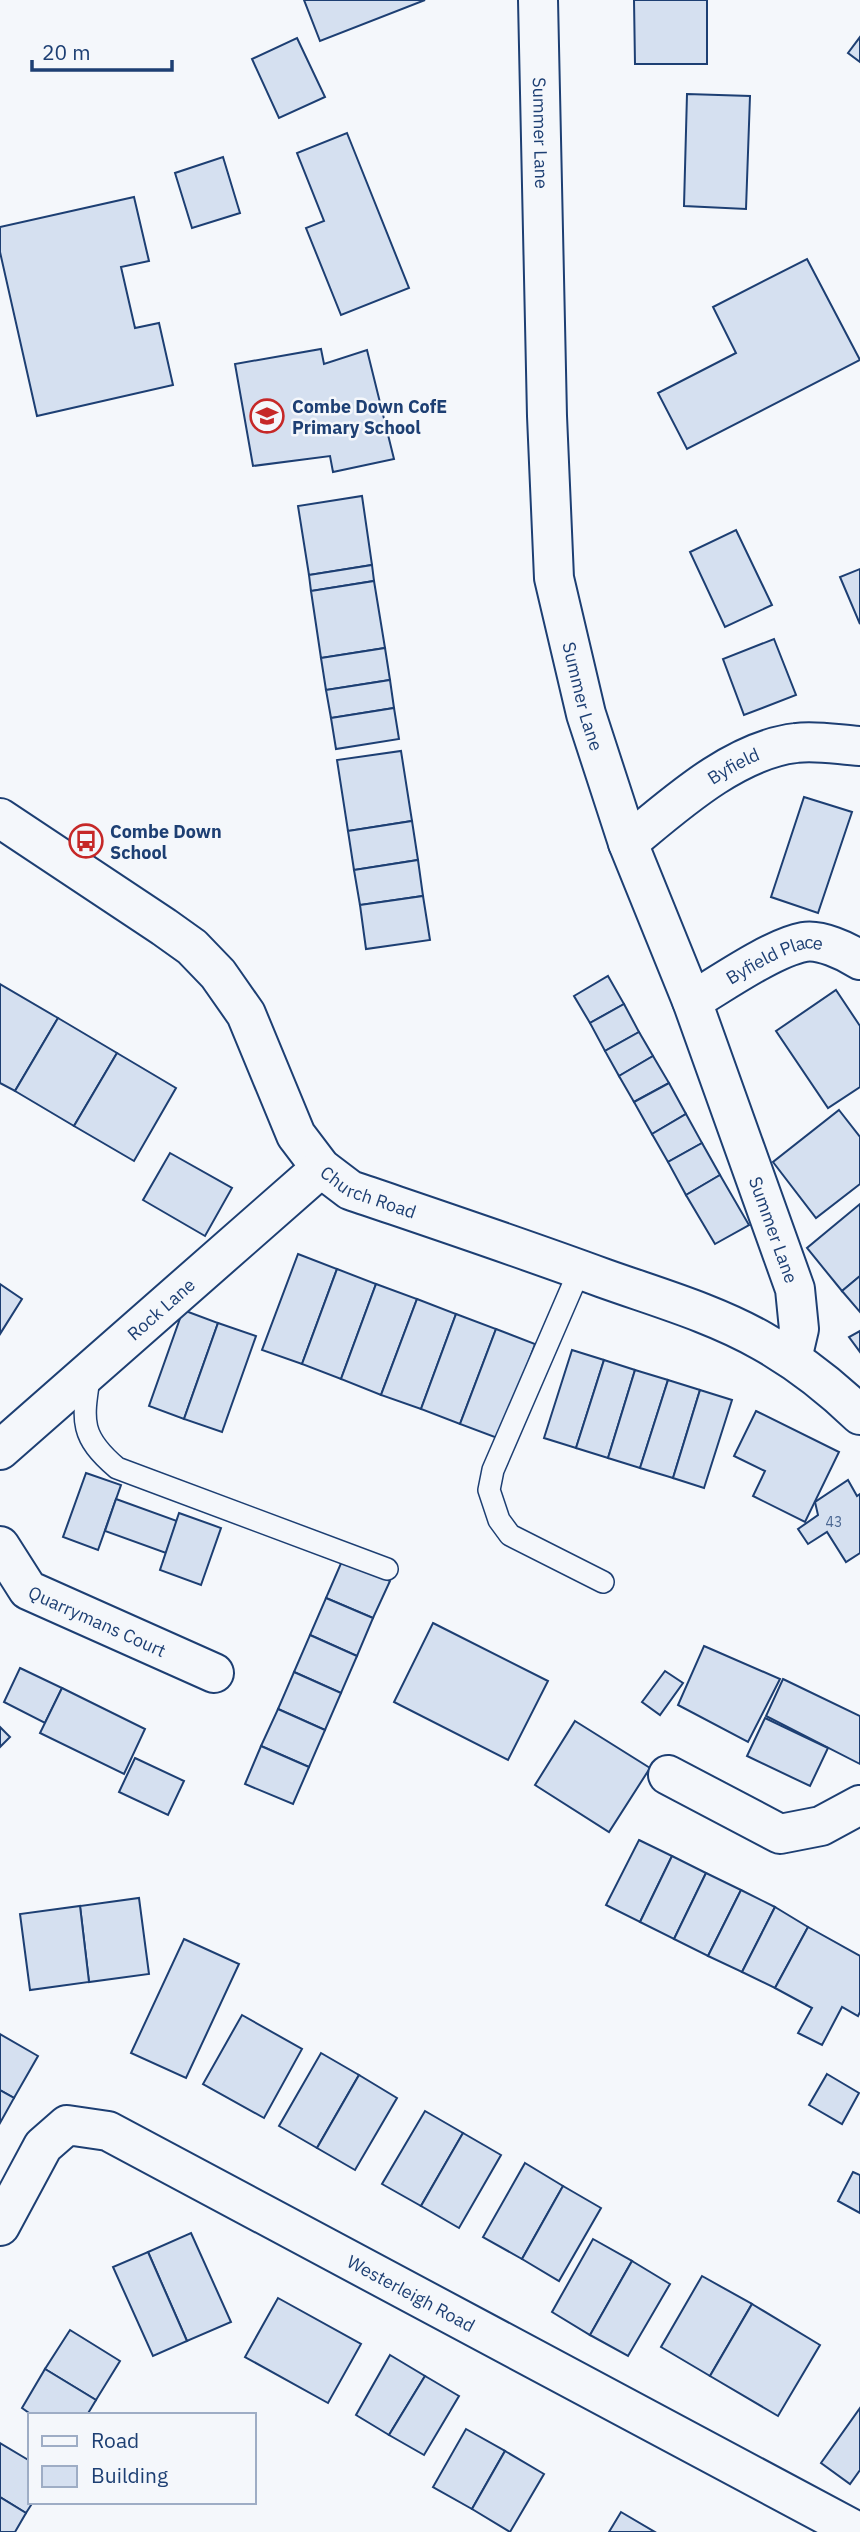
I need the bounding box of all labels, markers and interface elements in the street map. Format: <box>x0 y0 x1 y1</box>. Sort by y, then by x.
scale bar <box>32 28 172 72</box>
text: 20 m <box>42 38 91 66</box>
street label: Summer Lane <box>528 77 554 189</box>
place label: Combe Down CofE Primary School <box>292 395 447 439</box>
school or university icon: Combe Down CofE Primary School <box>248 397 286 435</box>
street label: Summer Lane <box>558 640 609 754</box>
street label: Byfield <box>703 742 763 789</box>
place label: Combe Down School <box>110 820 222 864</box>
bus stop icon: Combe Down School <box>67 822 105 860</box>
street label: Byfield Place <box>721 930 825 989</box>
street label: Church Road <box>316 1160 419 1223</box>
street label: Summer Lane <box>744 1173 803 1286</box>
street label: Rock Lane <box>122 1273 200 1345</box>
house number: 43 <box>826 1513 842 1531</box>
street label: Quarrymans Court <box>25 1580 170 1662</box>
street label: Westerleigh Road <box>343 2250 479 2337</box>
legend <box>28 2413 256 2504</box>
text: Road <box>91 2426 139 2454</box>
text: Building <box>91 2461 168 2489</box>

